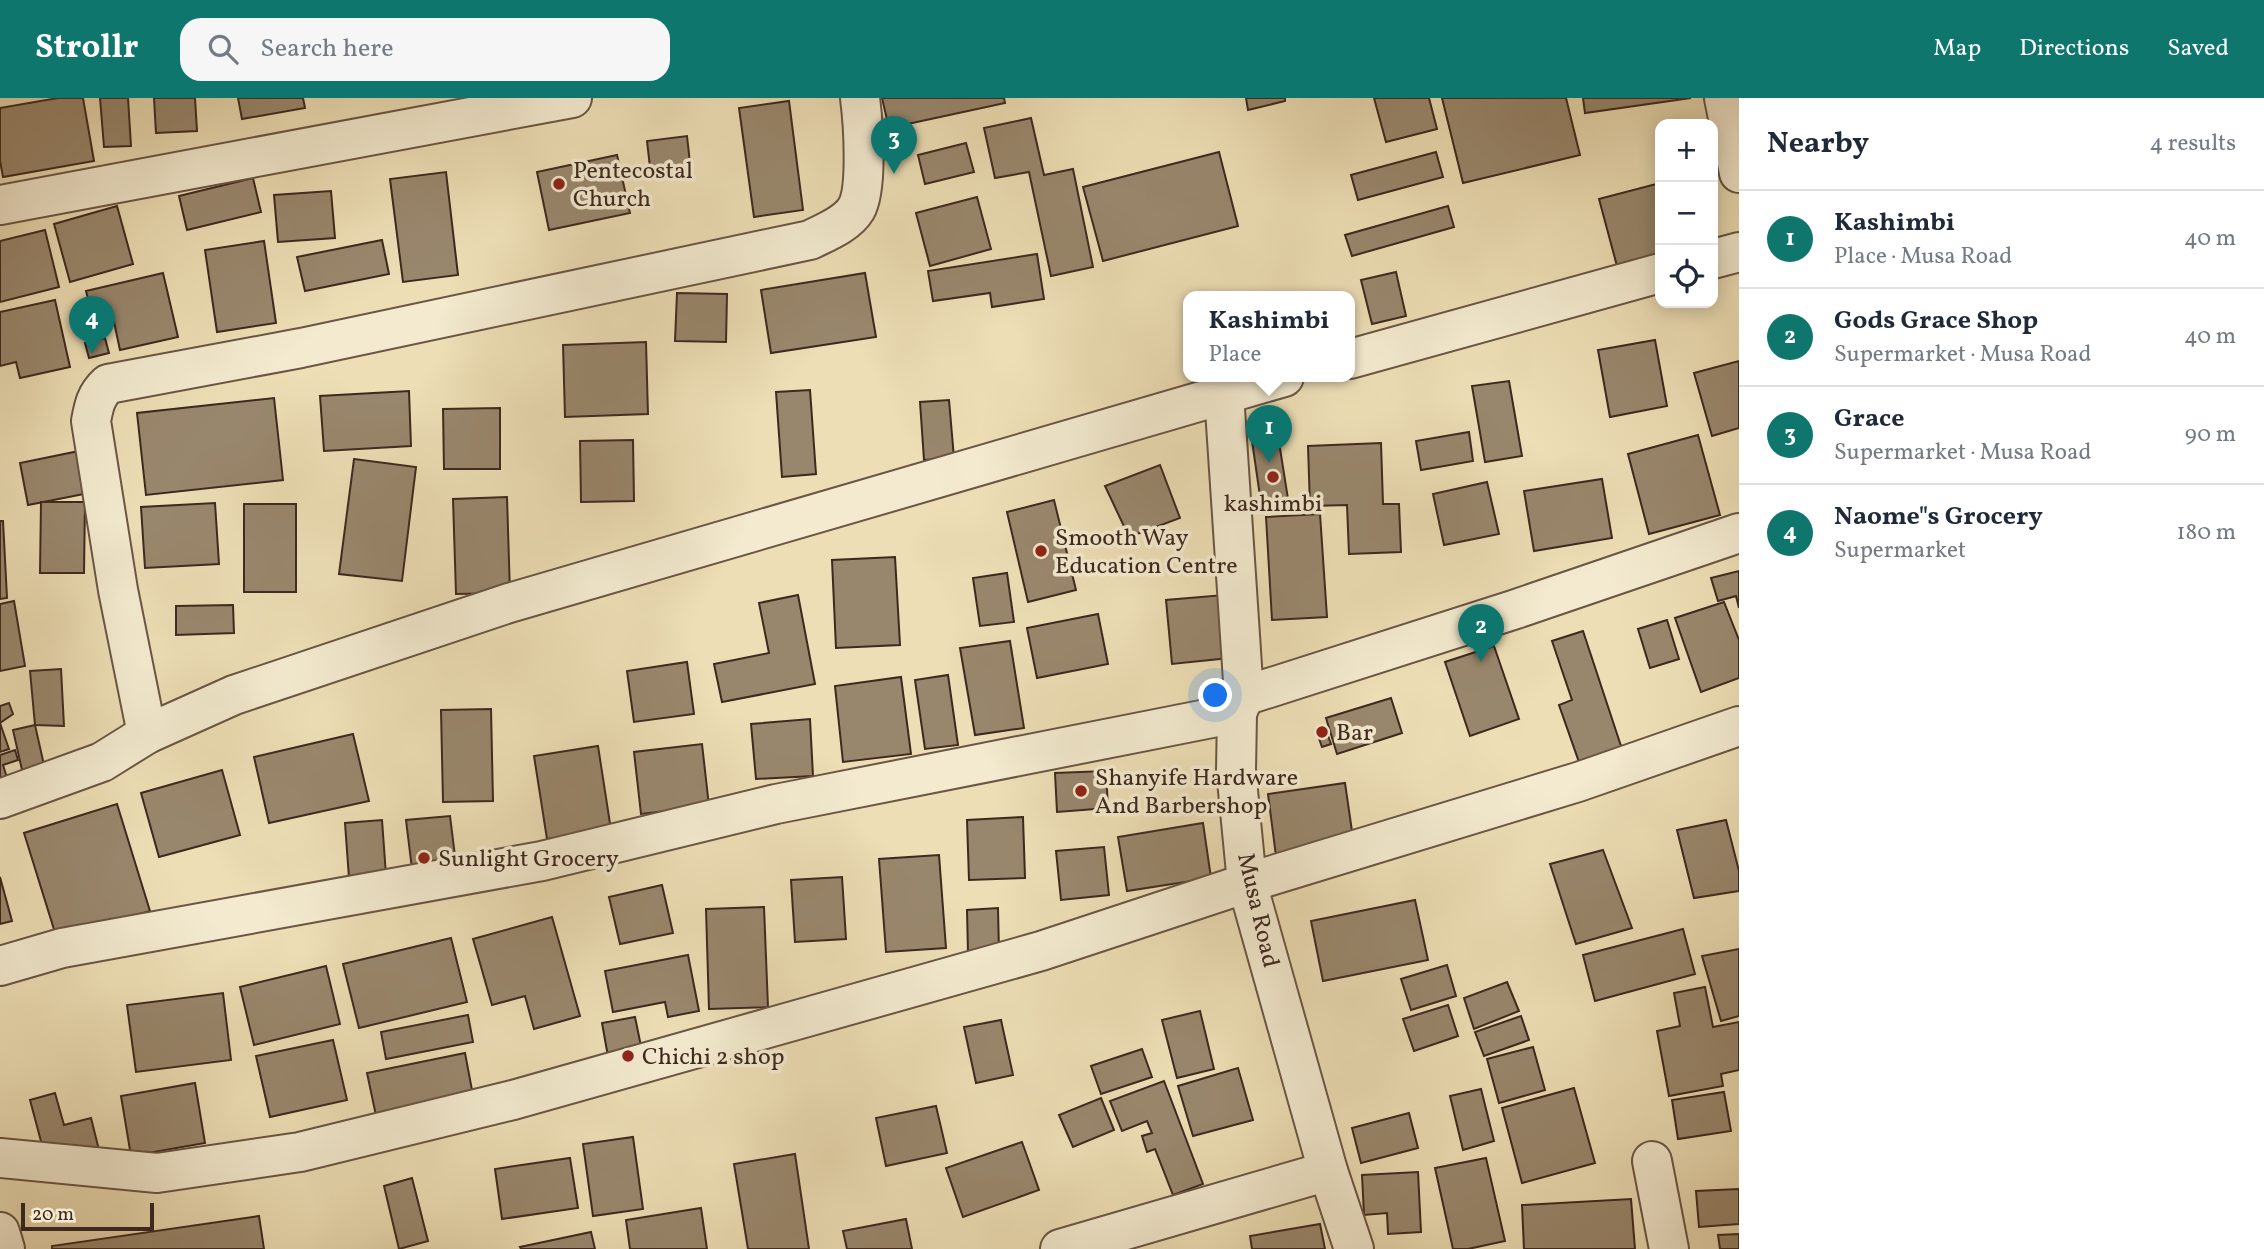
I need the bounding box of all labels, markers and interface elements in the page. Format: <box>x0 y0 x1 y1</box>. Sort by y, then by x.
search box <box>180 18 670 81</box>
text: Strollr <box>35 26 138 72</box>
icon: search <box>204 30 242 68</box>
text: Search here <box>260 31 394 67</box>
text: Map <box>1933 32 1981 66</box>
text: Directions <box>2019 32 2129 66</box>
text: Saved <box>2167 32 2229 66</box>
pin: 3 <box>871 116 917 174</box>
map controls <box>1655 119 1718 308</box>
button: + <box>1655 119 1718 182</box>
text: Nearby <box>1767 123 1869 165</box>
text: 4 results <box>2150 128 2236 160</box>
place label: Pentecostal Church <box>573 155 693 217</box>
marker: Pentecostal Church <box>551 176 567 192</box>
button: − <box>1655 182 1718 245</box>
text: Kashimbi <box>1834 205 1955 241</box>
text: 1 <box>1785 223 1795 255</box>
text: 40 m <box>2184 223 2236 255</box>
text: Place · Musa Road <box>1834 241 2012 273</box>
button: locate <box>1655 245 1718 308</box>
popup <box>1183 291 1355 382</box>
pin: 4 <box>69 296 115 354</box>
text: Kashimbi <box>1209 303 1329 339</box>
text: Gods Grace Shop <box>1834 303 2038 339</box>
text: 2 <box>1784 321 1796 353</box>
text: 40 m <box>2184 321 2236 353</box>
text: Place <box>1209 339 1261 371</box>
text: Supermarket · Musa Road <box>1834 339 2091 371</box>
text: Grace <box>1834 401 1905 437</box>
pin: 1 <box>1246 405 1292 463</box>
text: 3 <box>1784 419 1796 451</box>
text: 90 m <box>2185 419 2236 451</box>
text: Supermarket · Musa Road <box>1834 437 2091 469</box>
marker: kashimbi <box>1265 469 1281 485</box>
place label: kashimbi <box>1224 488 1322 522</box>
text: Naome"s Grocery <box>1834 499 2043 535</box>
text: 4 <box>1783 517 1797 549</box>
text: 180 m <box>2177 517 2236 549</box>
place label: Smooth Way Education Centre <box>1055 522 1238 584</box>
text: Supermarket <box>1834 535 1966 567</box>
marker: Smooth Way Education Centre <box>1033 543 1049 559</box>
pin: 2 <box>1458 604 1504 662</box>
your location <box>1198 678 1232 712</box>
place label: Bar <box>1336 717 1373 751</box>
marker: Bar <box>1314 724 1330 740</box>
place label: Shanyife Hardware And Barbershop <box>1095 762 1298 824</box>
marker: Shanyife Hardware And Barbershop <box>1073 783 1089 799</box>
place label: Sunlight Grocery <box>438 843 619 877</box>
marker: Sunlight Grocery <box>416 850 432 866</box>
street label: Musa Road <box>1227 850 1287 971</box>
place label: Chichi 2 shop <box>642 1041 784 1075</box>
marker: Chichi 2 shop <box>620 1048 636 1064</box>
scale bar <box>21 1200 154 1232</box>
text: 20 m <box>32 1202 74 1228</box>

